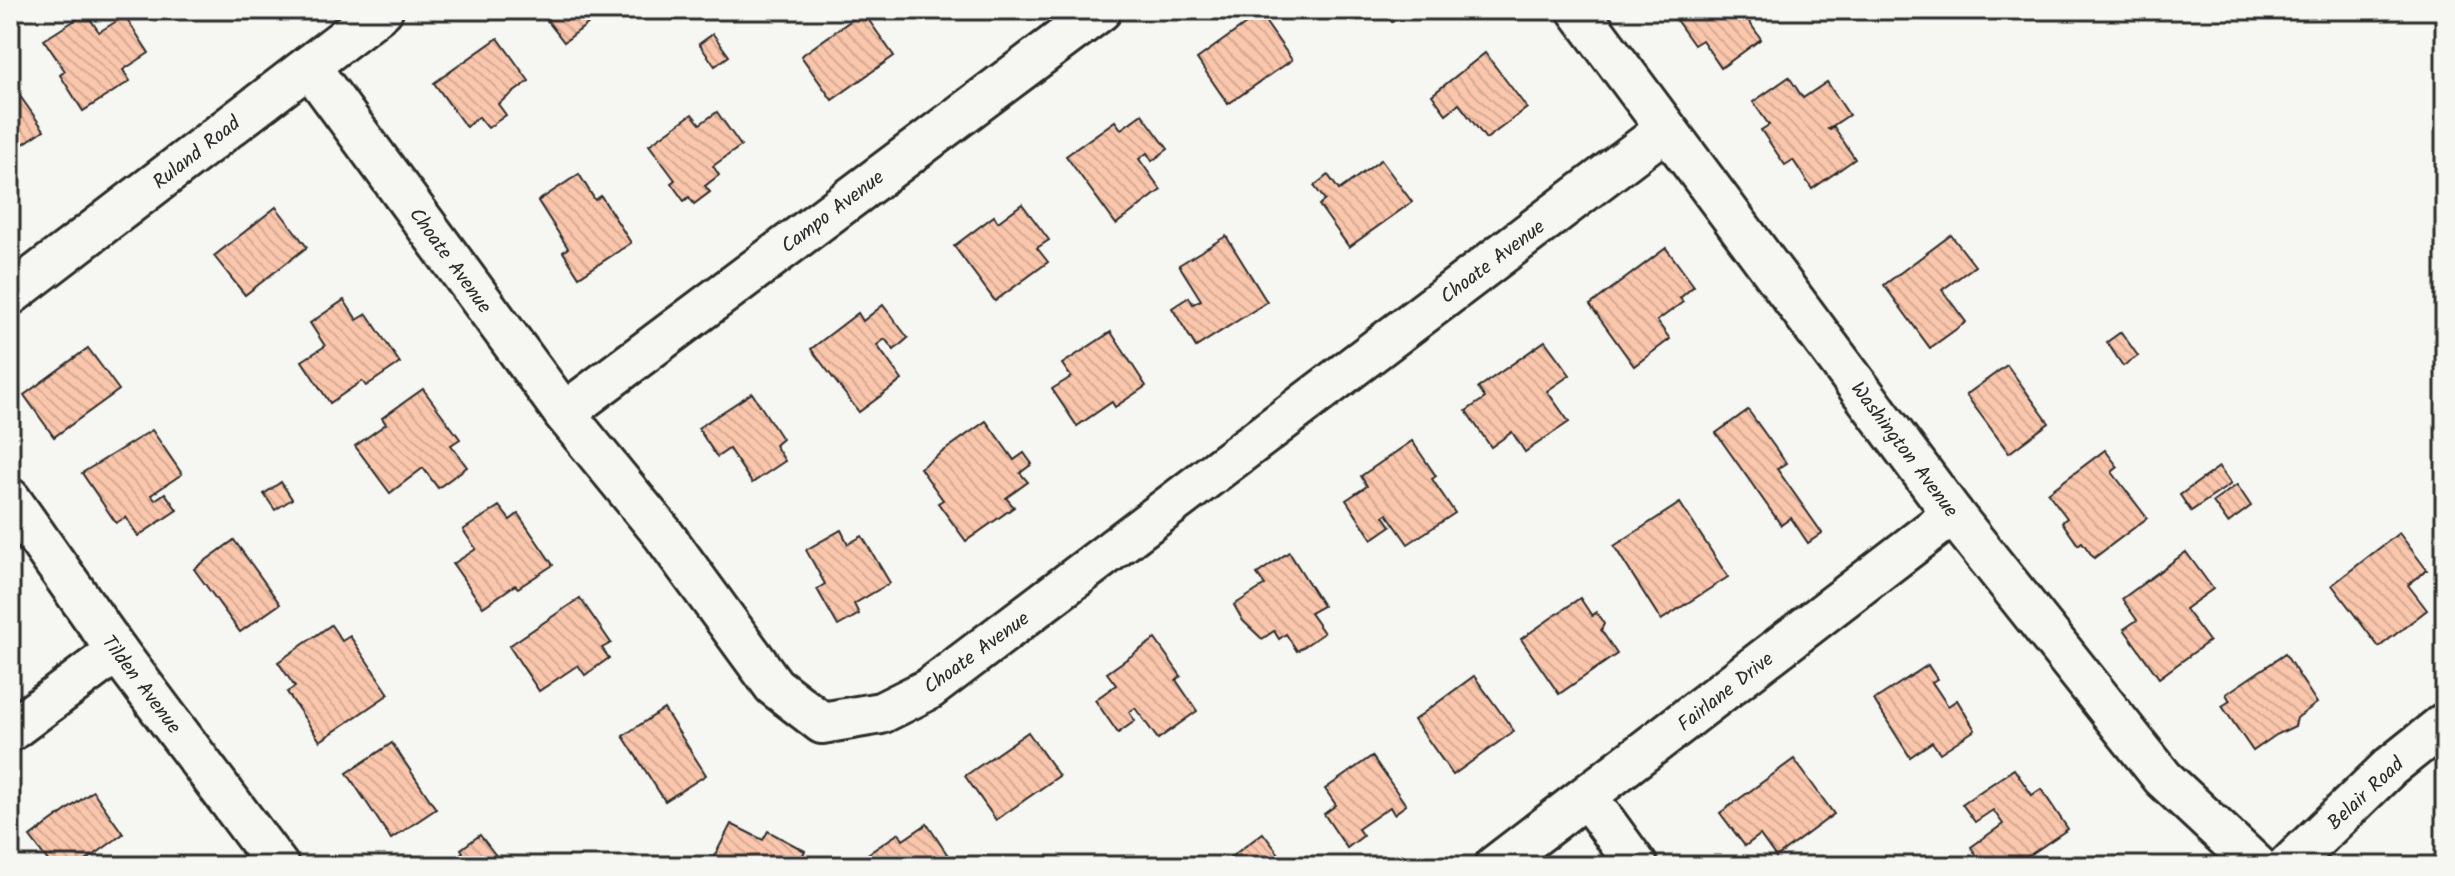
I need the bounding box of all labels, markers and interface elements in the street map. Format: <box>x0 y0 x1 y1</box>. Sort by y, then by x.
street label: Ruland Road <box>146 108 249 198</box>
street label: Campo Avenue <box>775 163 892 262</box>
street label: Choate Avenue <box>400 201 499 321</box>
street label: Choate Avenue <box>1434 212 1553 313</box>
street label: Washington Avenue <box>1841 375 1965 525</box>
street label: Choate Avenue <box>917 604 1037 703</box>
street label: Tilden Avenue <box>92 629 188 742</box>
street label: Fairlane Drive <box>1671 645 1781 741</box>
street label: Belair Road <box>2321 749 2413 839</box>

